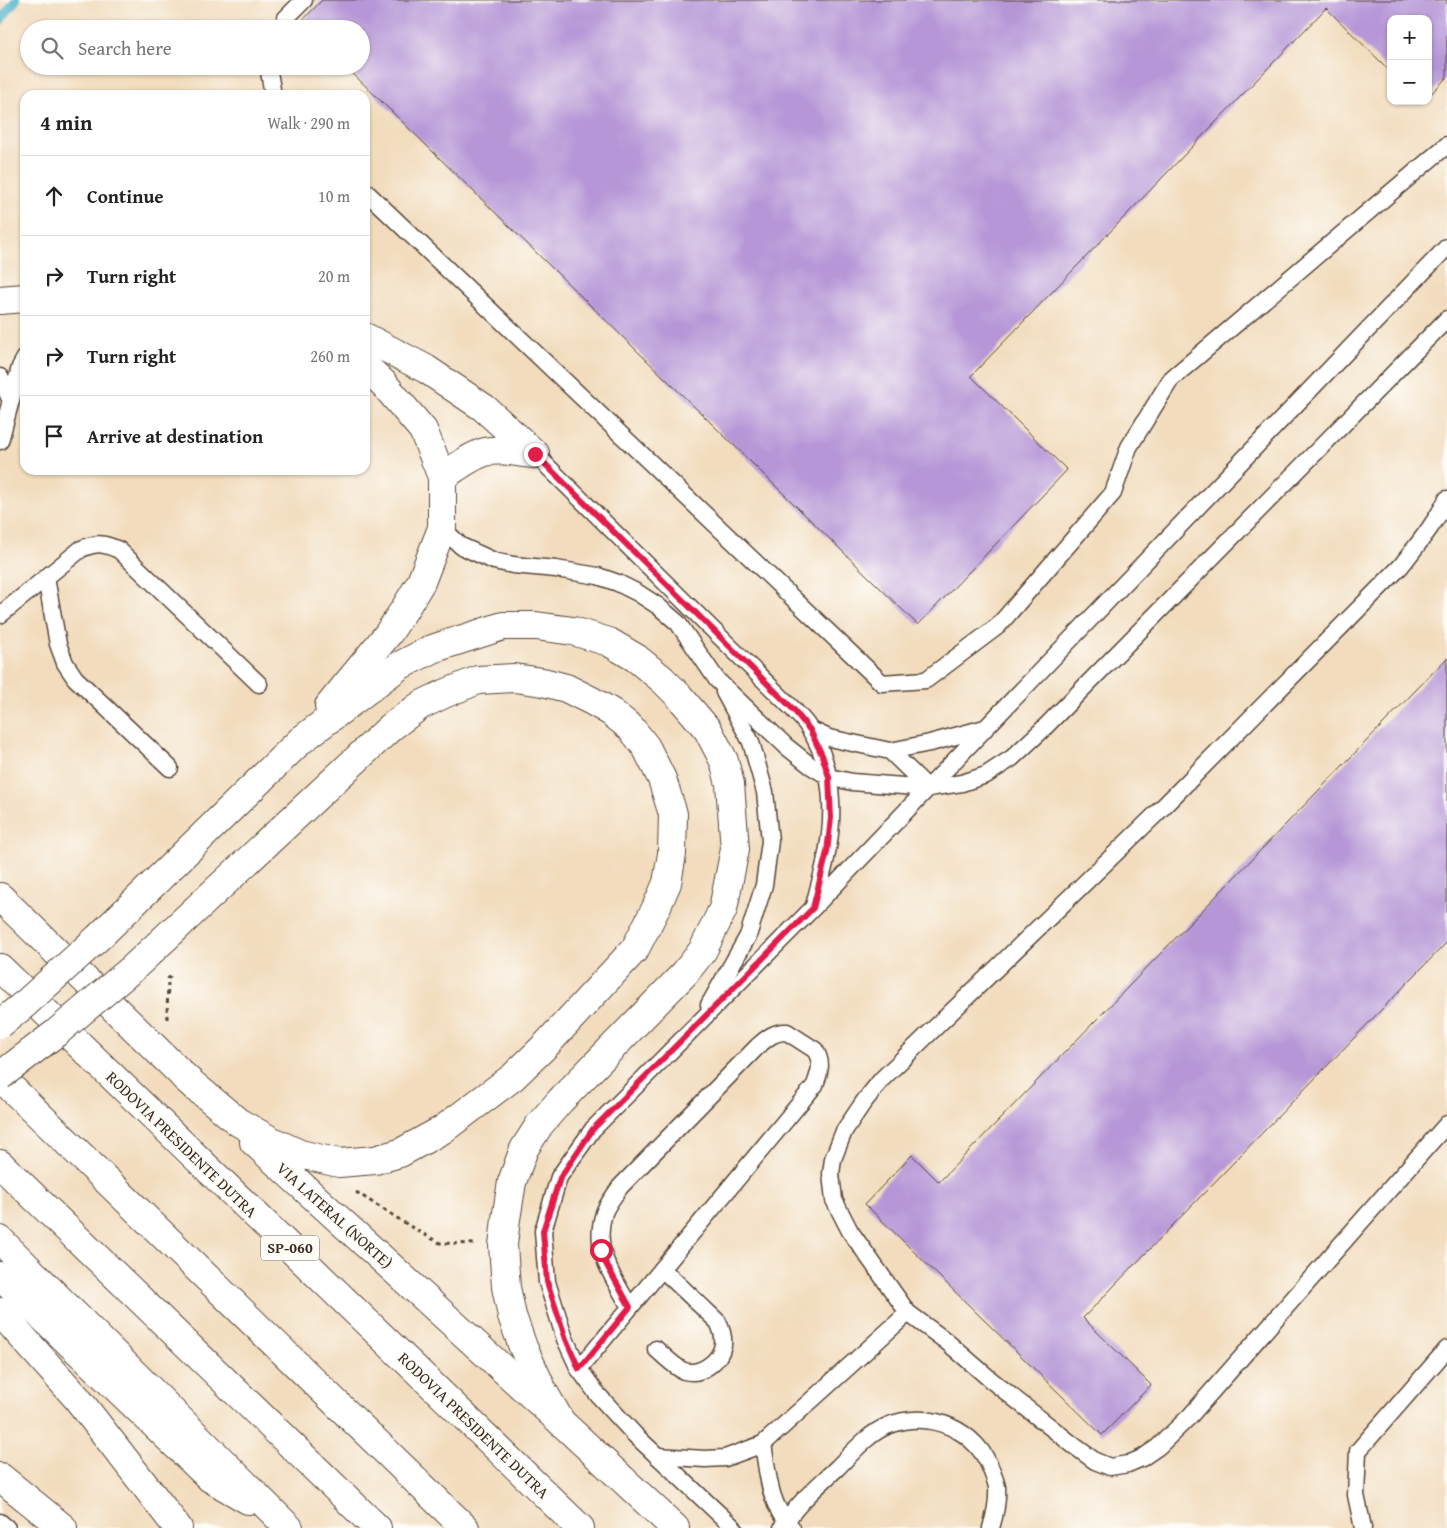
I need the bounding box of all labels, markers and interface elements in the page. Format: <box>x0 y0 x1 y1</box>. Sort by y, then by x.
map controls <box>1387 15 1432 105</box>
button: + <box>1387 15 1432 60</box>
search box <box>20 20 370 75</box>
icon: search <box>38 34 66 62</box>
text: Search here <box>78 34 172 62</box>
button: − <box>1387 60 1432 105</box>
text: 4 min <box>40 107 92 138</box>
text: Walk · 290 m <box>267 111 350 135</box>
icon: ahead <box>40 182 68 210</box>
text: Continue <box>87 182 164 210</box>
text: 10 m <box>318 184 350 208</box>
icon: right <box>40 262 68 290</box>
text: Turn right <box>87 262 176 290</box>
text: 20 m <box>318 264 350 288</box>
icon: right <box>40 342 68 370</box>
text: Turn right <box>87 342 176 370</box>
text: 260 m <box>310 344 350 368</box>
icon: arrive <box>40 422 68 450</box>
text: Arrive at destination <box>87 422 263 450</box>
route end <box>524 443 547 466</box>
street label: RODOVIA PRESIDENTE DUTRA <box>101 1065 263 1223</box>
street label: VIA LATERAL (NORTE) <box>272 1156 398 1274</box>
road number: SP-060 <box>261 1236 319 1260</box>
route start <box>590 1239 613 1262</box>
street label: RODOVIA PRESIDENTE DUTRA <box>393 1346 555 1504</box>

